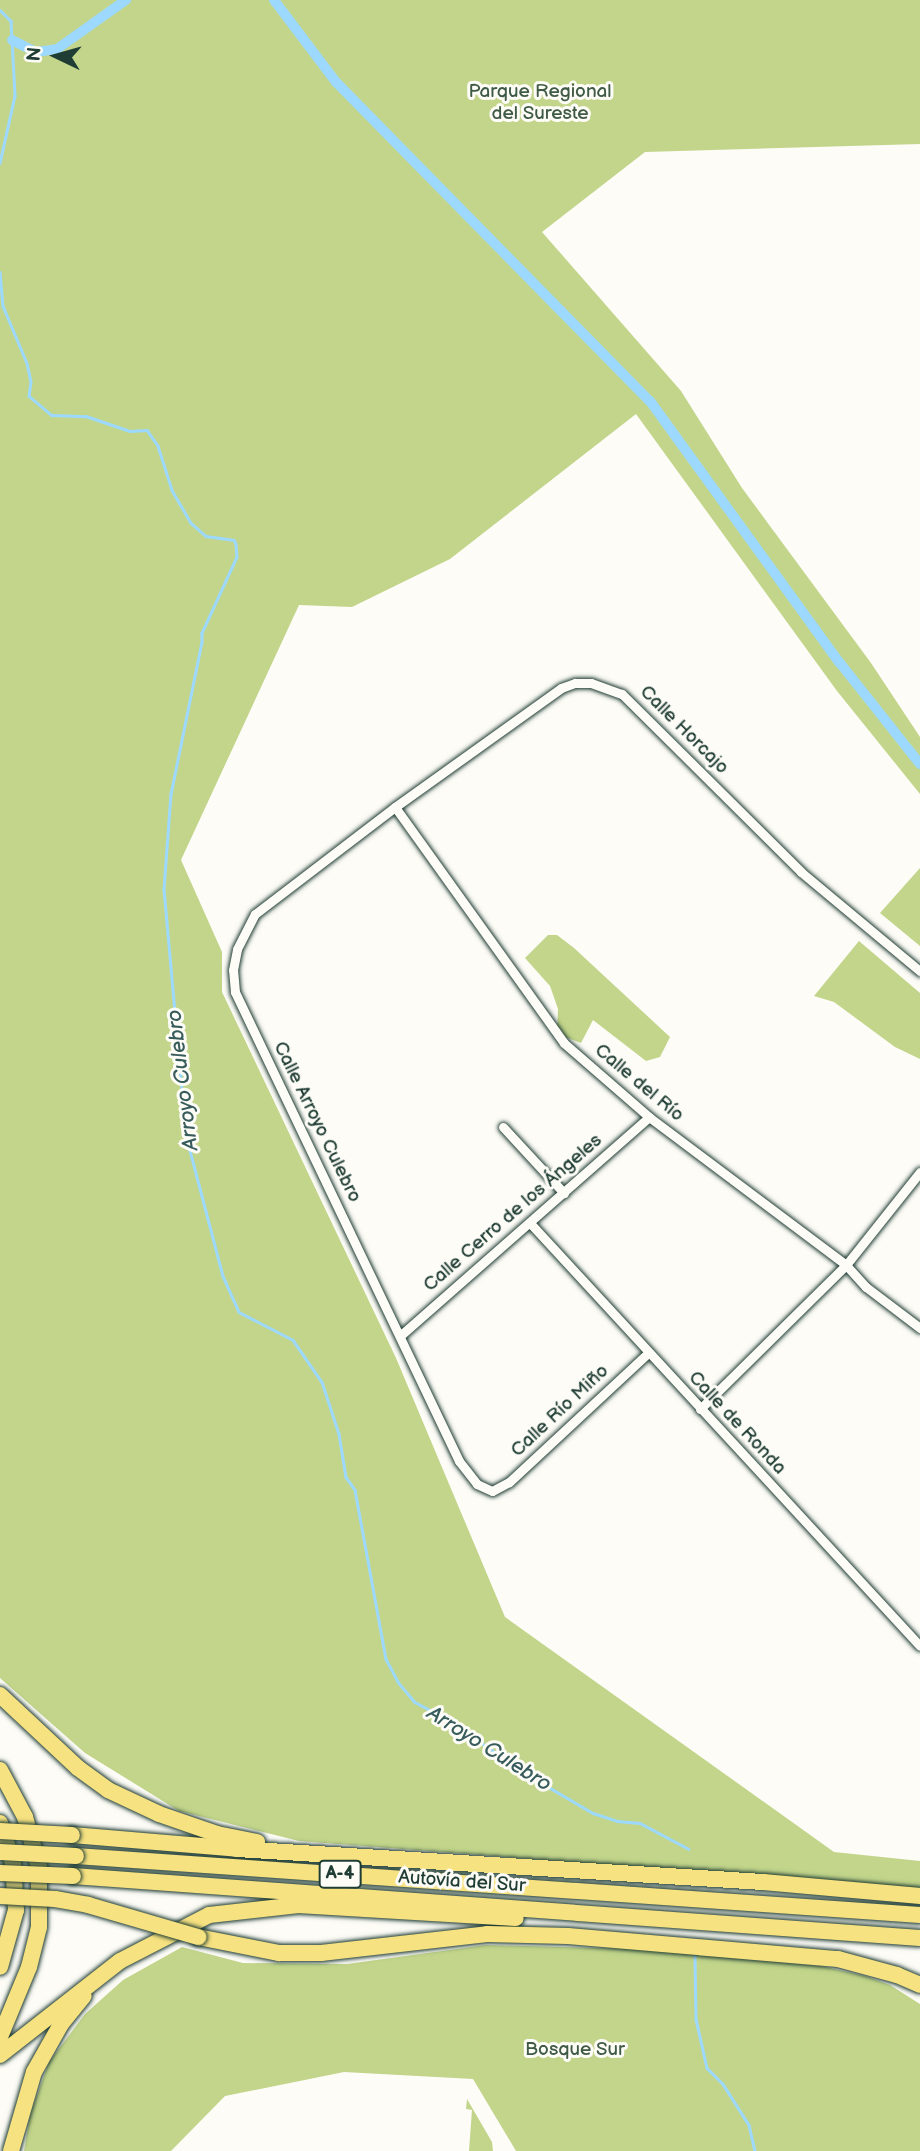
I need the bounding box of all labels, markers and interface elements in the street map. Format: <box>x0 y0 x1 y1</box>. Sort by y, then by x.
north arrow <box>21 21 91 91</box>
text: N <box>23 46 47 62</box>
park label: Parque Regional del Sureste <box>468 81 612 125</box>
street label: Calle Horcajo <box>635 681 733 779</box>
water label: Arroyo Culebro <box>162 1008 204 1152</box>
street label: Calle Arroyo Culebro <box>268 1038 366 1206</box>
street label: Calle del Río <box>590 1039 688 1127</box>
street label: Calle Cerro de los Ángeles <box>419 1129 607 1297</box>
street label: Calle Río Miño <box>506 1360 614 1462</box>
street label: Calle de Ronda <box>683 1367 791 1479</box>
water label: Arroyo Culebro <box>422 1701 556 1797</box>
road number: A-4 <box>317 1860 363 1888</box>
street label: Autovía del Sur <box>397 1866 527 1898</box>
park label: Bosque Sur <box>525 2039 625 2061</box>

